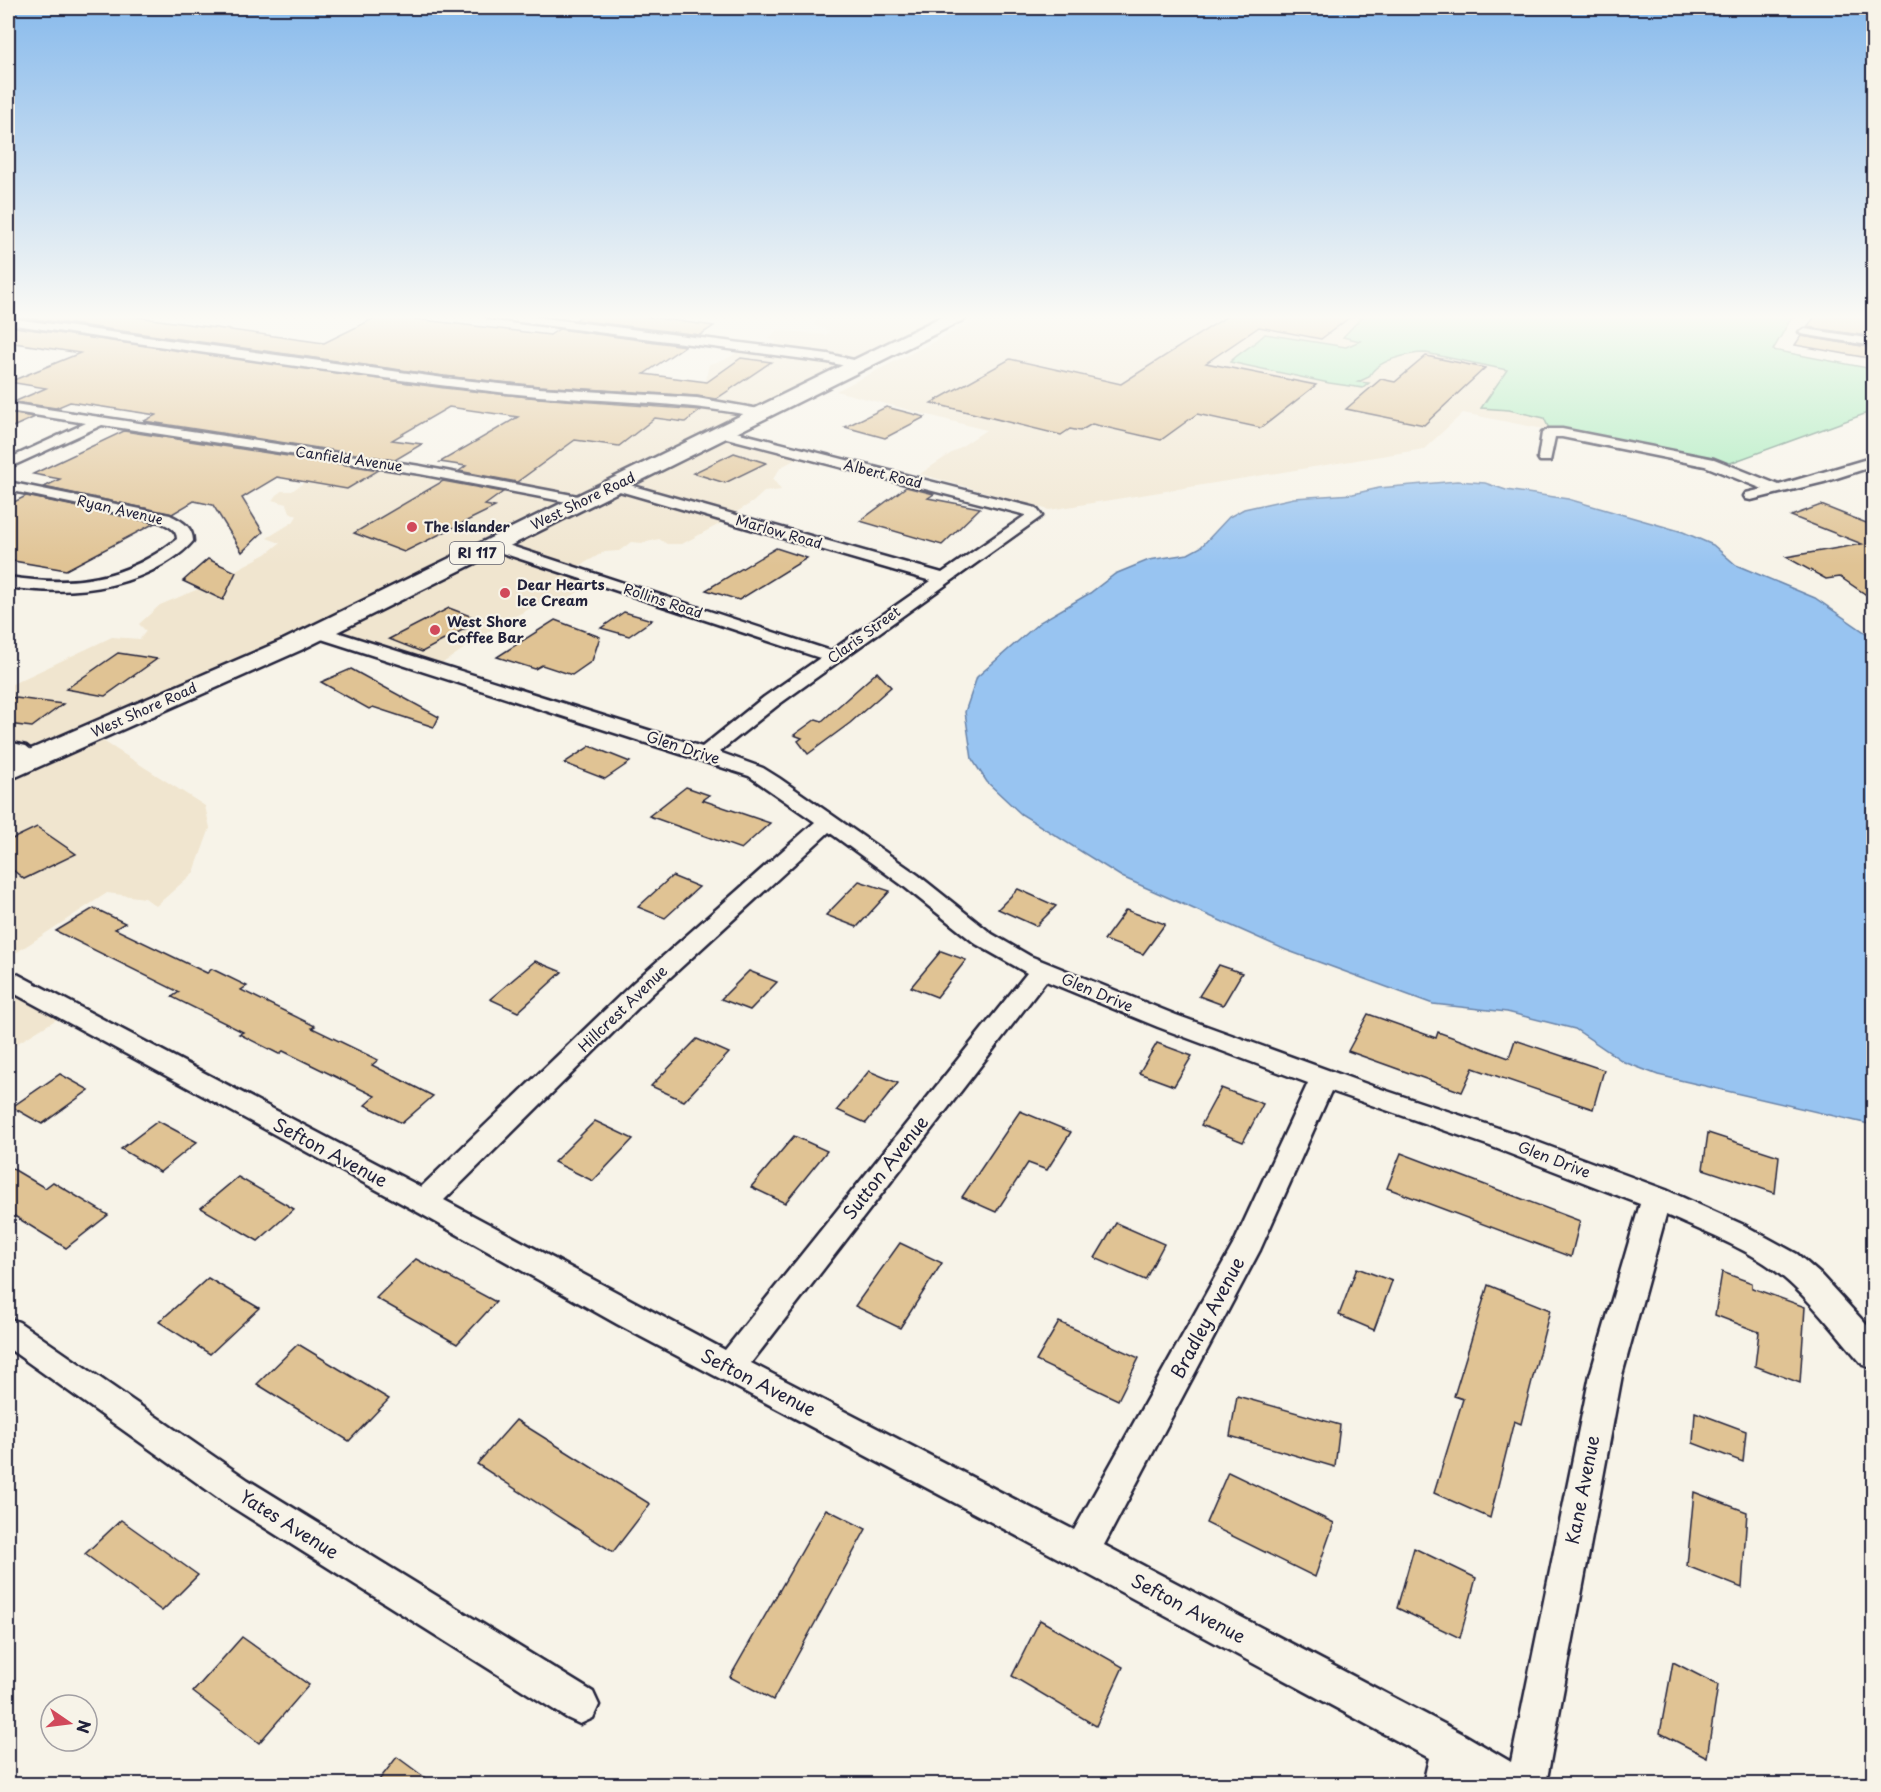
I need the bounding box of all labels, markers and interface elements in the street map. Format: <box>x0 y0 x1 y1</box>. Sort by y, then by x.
street label: Canfield Avenue <box>294 441 404 476</box>
street label: Albert Road <box>842 454 925 493</box>
street label: West Shore Road <box>527 466 638 535</box>
street label: Ryan Avenue <box>75 489 165 530</box>
street label: Marlow Road <box>733 509 825 554</box>
place label: The Islander <box>424 516 511 537</box>
marker: The Islander <box>405 520 419 534</box>
road number: RI 117 <box>450 542 504 564</box>
place label: Dear Hearts Ice Cream <box>517 574 605 611</box>
street label: Rollins Road <box>621 578 705 623</box>
marker: Dear Hearts Ice Cream <box>498 586 512 600</box>
street label: Claris Street <box>823 601 905 668</box>
place label: West Shore Coffee Bar <box>447 611 527 648</box>
marker: West Shore Coffee Bar <box>428 623 442 637</box>
street label: West Shore Road <box>88 677 200 742</box>
street label: Glen Drive <box>644 724 723 769</box>
street label: Hillcrest Avenue <box>572 959 672 1057</box>
street label: Glen Drive <box>1058 966 1137 1017</box>
street label: Sutton Avenue <box>835 1109 934 1225</box>
street label: Sefton Avenue <box>269 1110 393 1193</box>
street label: Glen Drive <box>1515 1134 1594 1183</box>
street label: Bradley Avenue <box>1163 1252 1250 1383</box>
street label: Sefton Avenue <box>696 1341 821 1422</box>
street label: Kane Avenue <box>1558 1433 1605 1547</box>
street label: Yates Avenue <box>235 1483 345 1565</box>
street label: Sefton Avenue <box>1127 1566 1251 1649</box>
north arrow <box>39 1693 99 1753</box>
text: N <box>71 1718 98 1736</box>

